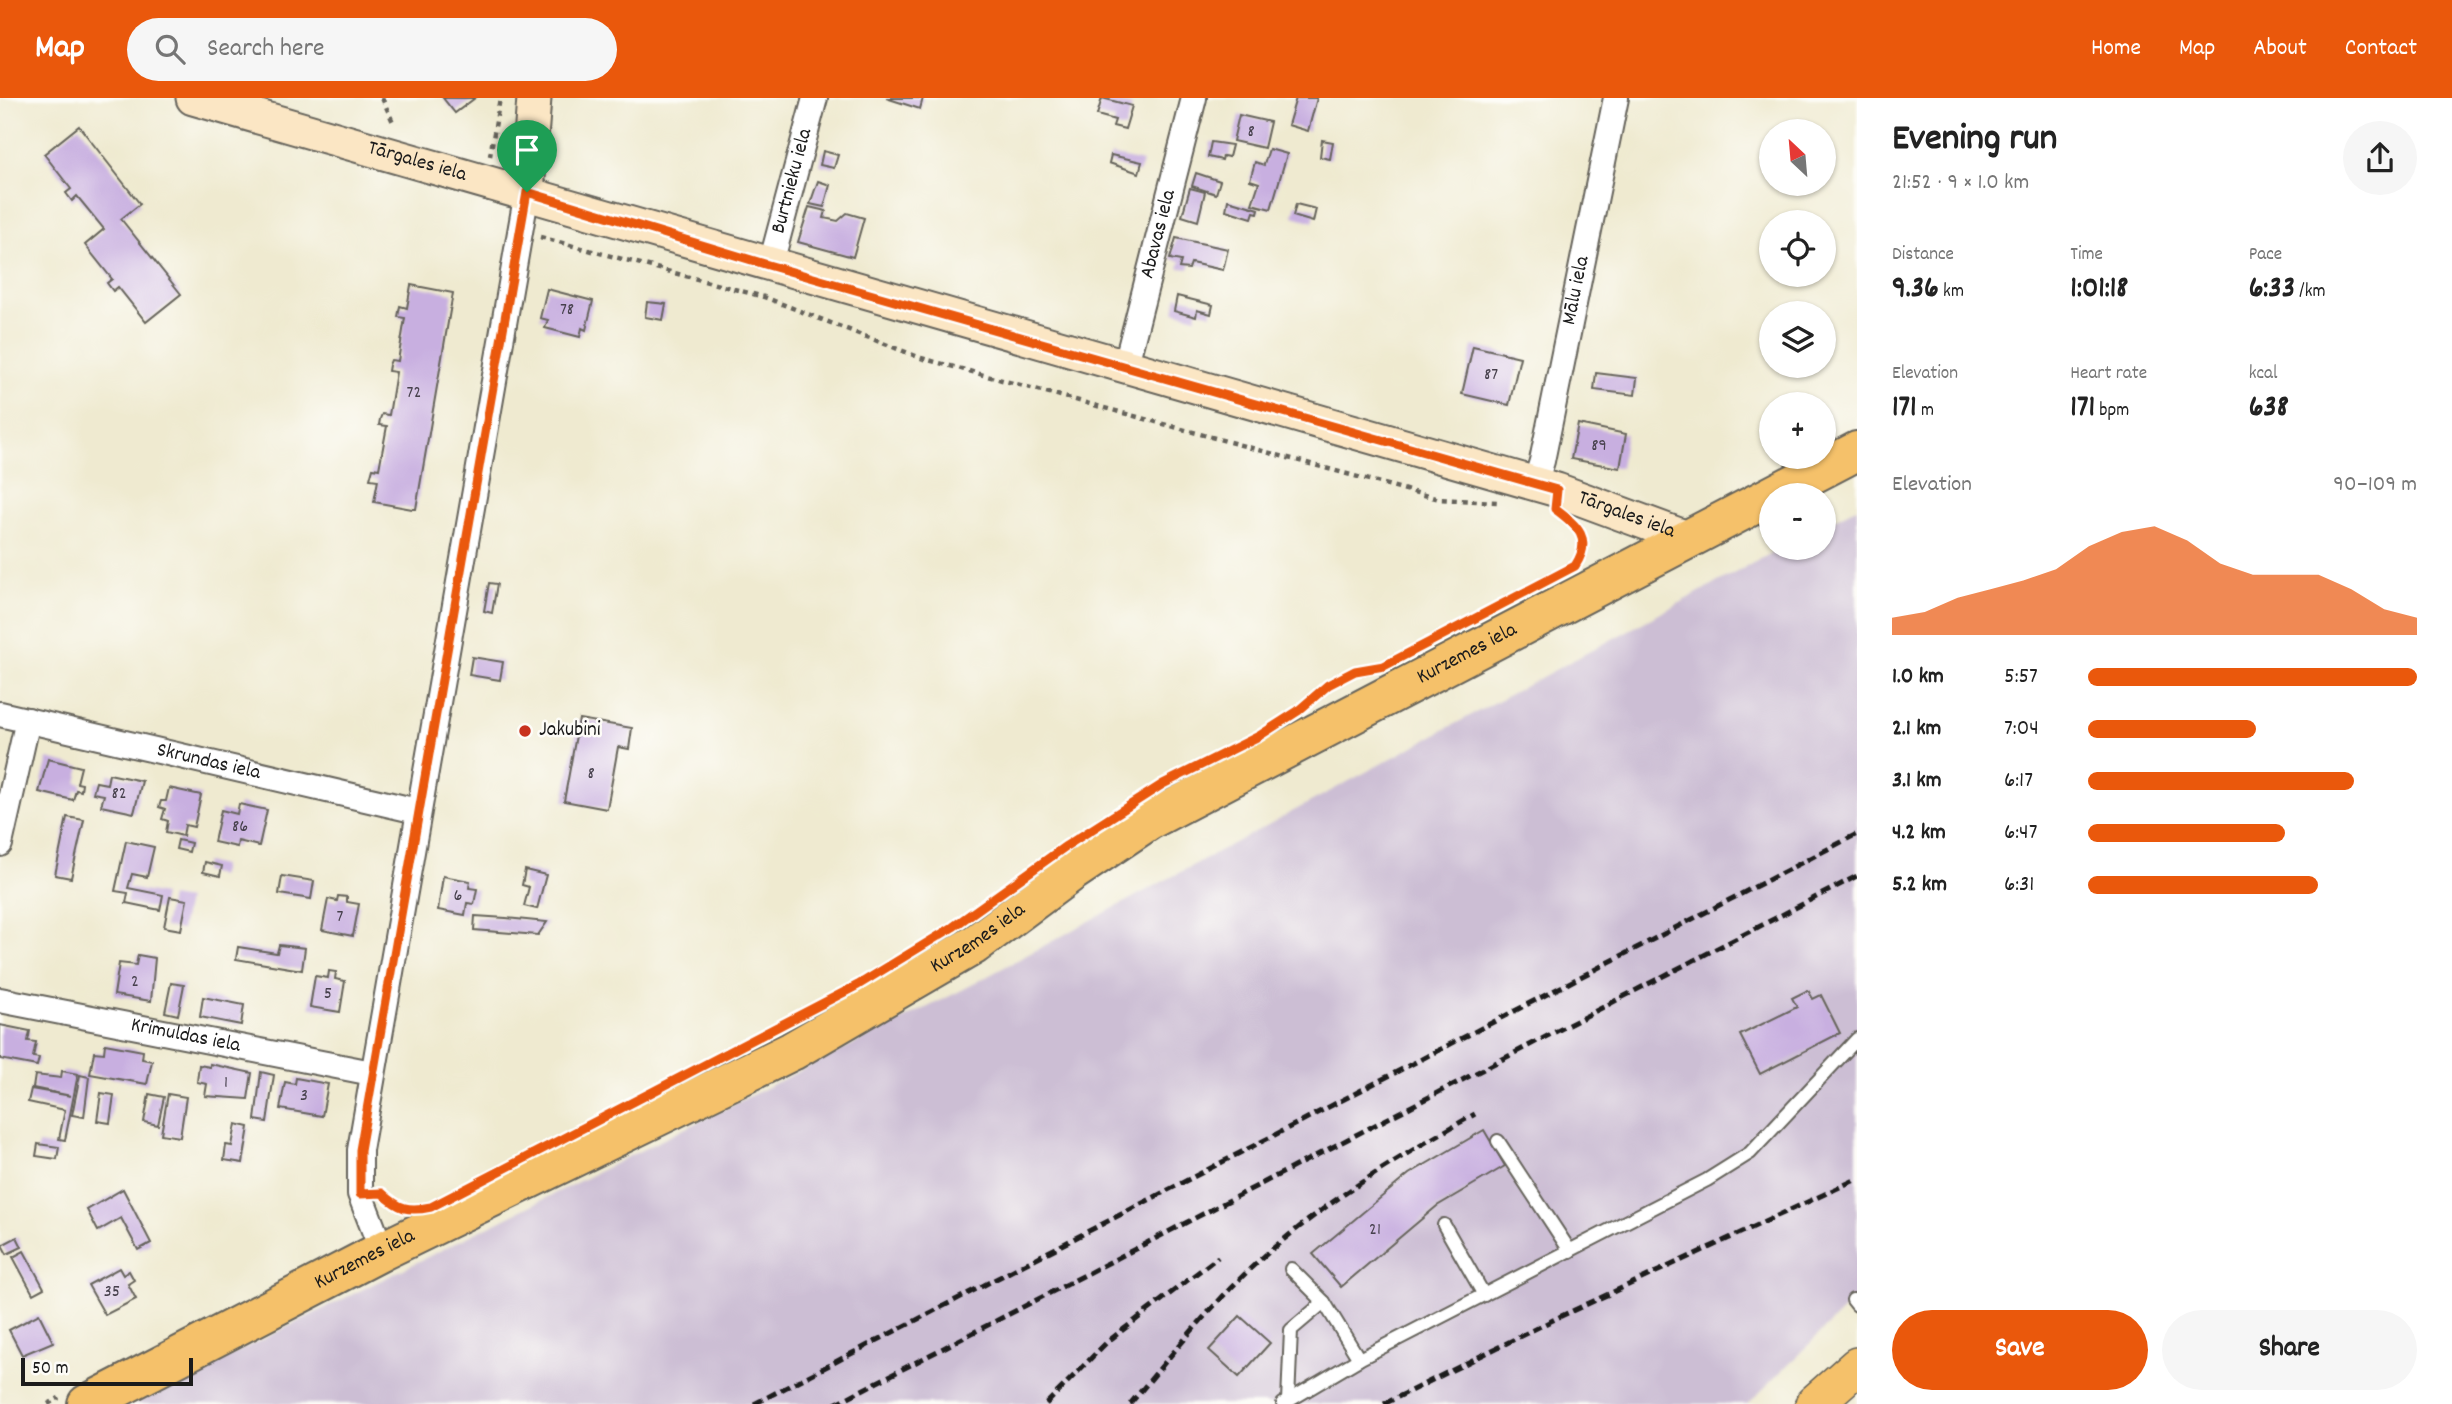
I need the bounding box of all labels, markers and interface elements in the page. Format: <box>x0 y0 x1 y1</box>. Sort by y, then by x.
search box <box>127 18 617 81</box>
text: Map <box>35 26 85 73</box>
icon: search <box>151 30 189 68</box>
text: Search here <box>207 31 325 68</box>
text: Home <box>2091 32 2141 66</box>
text: Map <box>2179 32 2215 66</box>
text: About <box>2253 32 2307 66</box>
text: Contact <box>2345 32 2417 66</box>
text: Evening run <box>1892 113 2057 168</box>
north arrow <box>1759 119 1836 196</box>
map controls <box>1759 119 1836 560</box>
pin <box>497 120 557 192</box>
house number: 8 <box>1247 120 1255 145</box>
button: share <box>2343 121 2417 195</box>
street label: Burtnieku iela <box>764 124 822 237</box>
icon: arrive <box>508 131 546 169</box>
street label: Tārgales iela <box>364 134 471 191</box>
text: 21:52 · 9 × 1.0 km <box>1892 167 2029 200</box>
street label: Abavas iela <box>1133 186 1185 282</box>
button: locate <box>1759 210 1836 287</box>
text: Distance <box>1892 242 1954 269</box>
text: Time <box>2070 242 2103 269</box>
text: Pace <box>2249 242 2282 269</box>
street label: Mālu iela <box>1555 252 1599 328</box>
text: 9.36 <box>1892 269 1939 312</box>
text: 1:01:18 <box>2070 269 2128 312</box>
text: 6:33 <box>2249 269 2295 312</box>
text: km <box>1939 279 1964 306</box>
text: /km <box>2295 279 2326 306</box>
house number: 78 <box>560 298 574 323</box>
button: layers <box>1759 301 1836 378</box>
text: Elevation <box>1892 361 1958 388</box>
text: Heart rate <box>2070 361 2147 388</box>
text: kcal <box>2249 361 2278 388</box>
house number: 87 <box>1484 363 1498 388</box>
house number: 72 <box>407 381 421 406</box>
text: 171 <box>1892 388 1917 431</box>
text: 171 <box>2070 388 2095 431</box>
text: 638 <box>2249 388 2289 431</box>
button: + <box>1759 392 1836 469</box>
text: m <box>1917 398 1934 425</box>
text: bpm <box>2095 398 2129 425</box>
house number: 89 <box>1591 434 1607 459</box>
text: Elevation <box>1892 469 1972 502</box>
text: 90–109 m <box>2333 469 2417 502</box>
button: − <box>1759 483 1836 560</box>
street label: Tārgales iela <box>1573 484 1680 548</box>
street label: Kurzemes iela <box>1412 615 1524 693</box>
text: 1.0 km <box>1892 661 1944 694</box>
text: 5:57 <box>2004 661 2038 694</box>
text: 2.1 km <box>1892 713 1941 746</box>
text: 7:04 <box>2004 713 2039 746</box>
place label: Jakubini <box>539 716 601 746</box>
marker: Jakubini <box>517 723 533 739</box>
street label: Skrundas iela <box>154 736 264 789</box>
house number: 8 <box>587 762 595 787</box>
text: 3.1 km <box>1892 765 1942 798</box>
text: 6:17 <box>2004 765 2033 798</box>
house number: 82 <box>111 782 127 807</box>
house number: 86 <box>232 815 248 840</box>
text: 4.2 km <box>1892 817 1946 850</box>
text: 6:47 <box>2004 817 2037 850</box>
text: 5.2 km <box>1892 869 1947 902</box>
text: 6:31 <box>2004 869 2034 902</box>
house number: 6 <box>454 884 462 909</box>
street label: Kurzemes iela <box>925 896 1033 982</box>
house number: 7 <box>337 905 344 930</box>
house number: 2 <box>131 970 139 995</box>
house number: 5 <box>324 982 332 1007</box>
street label: Krimuldas iela <box>128 1011 244 1062</box>
house number: 1 <box>224 1071 228 1096</box>
house number: 3 <box>300 1084 308 1109</box>
house number: 21 <box>1369 1218 1381 1243</box>
street label: Kurzemes iela <box>310 1222 421 1298</box>
house number: 35 <box>104 1280 120 1305</box>
button: Save <box>1892 1310 2148 1390</box>
button: Share <box>2162 1310 2417 1390</box>
scale bar <box>21 1355 192 1387</box>
text: 50 m <box>32 1356 69 1383</box>

